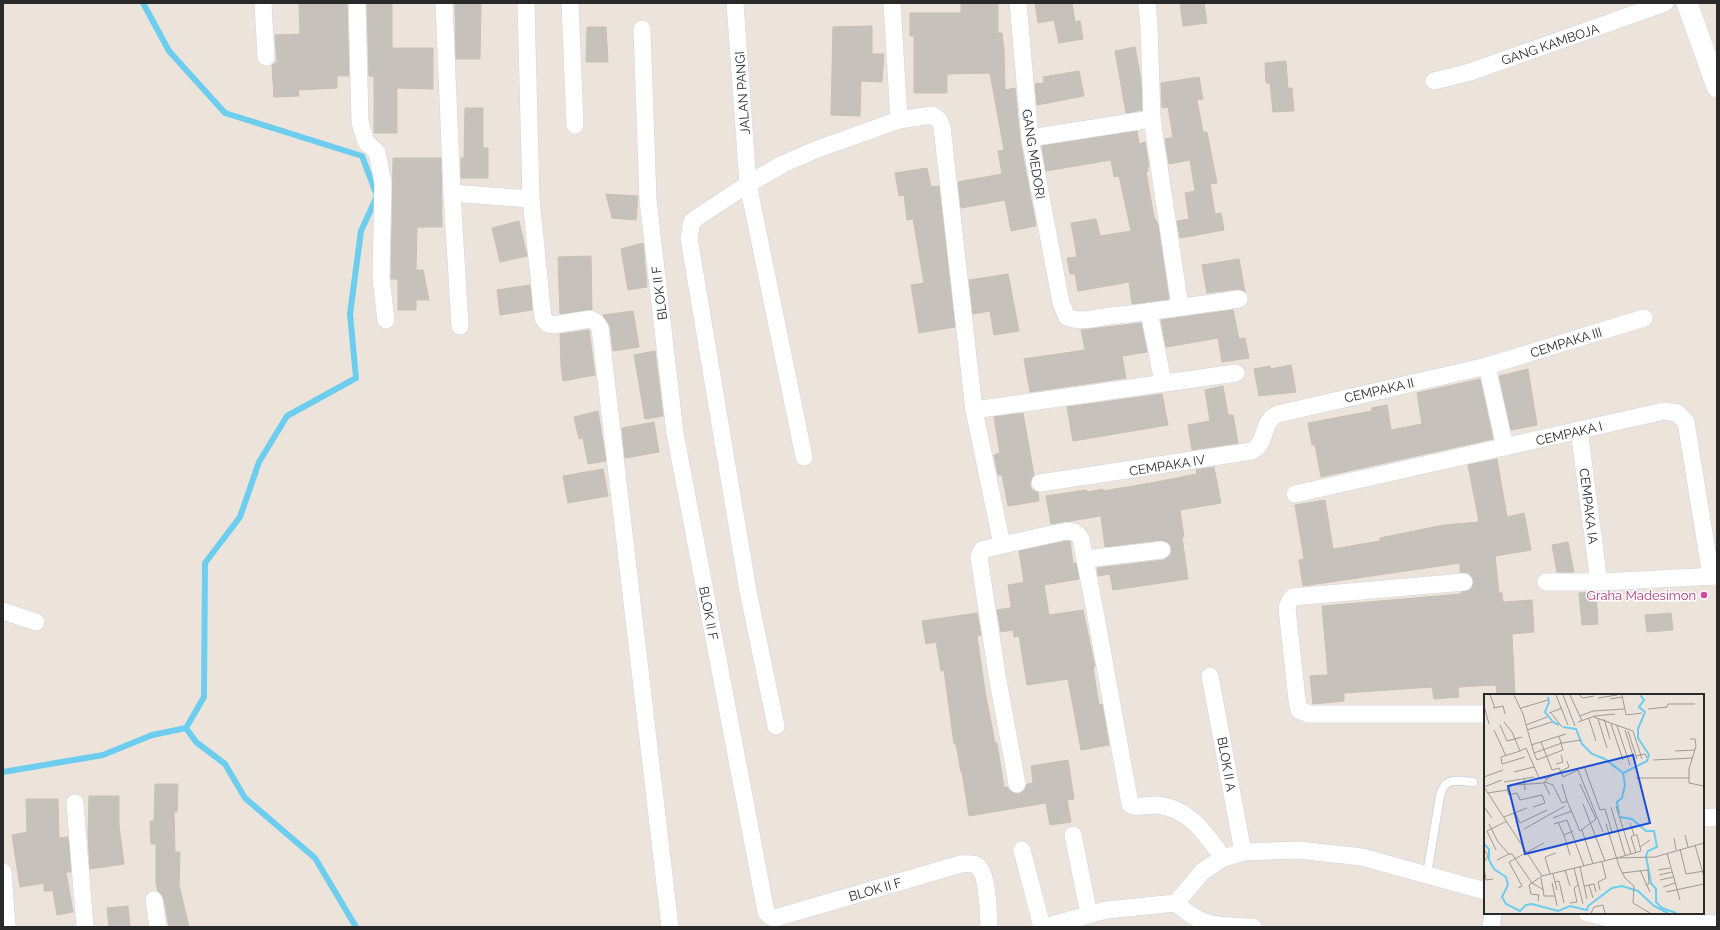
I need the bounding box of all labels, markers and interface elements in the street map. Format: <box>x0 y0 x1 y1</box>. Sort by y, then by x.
street label: GANG KAMBOJA <box>1499 21 1601 68</box>
street label: JALAN PANGI <box>732 51 753 135</box>
street label: GANG MEDORI <box>1019 108 1048 200</box>
street label: BLOK II F <box>649 265 670 321</box>
street label: CEMPAKA III <box>1528 324 1604 360</box>
street label: CEMPAKA II <box>1343 375 1415 406</box>
street label: CEMPAKA I <box>1534 419 1604 448</box>
street label: CEMPAKA IV <box>1128 452 1206 479</box>
street label: CEMPAKA IA <box>1576 467 1601 545</box>
street label: BLOK II F <box>696 585 721 642</box>
place label: Graha Madesimon <box>1587 588 1696 603</box>
marker: Graha Madesimon <box>1699 590 1709 600</box>
inset map <box>1484 694 1704 914</box>
street label: BLOK II A <box>1214 736 1239 793</box>
street label: BLOK II F <box>847 875 904 904</box>

